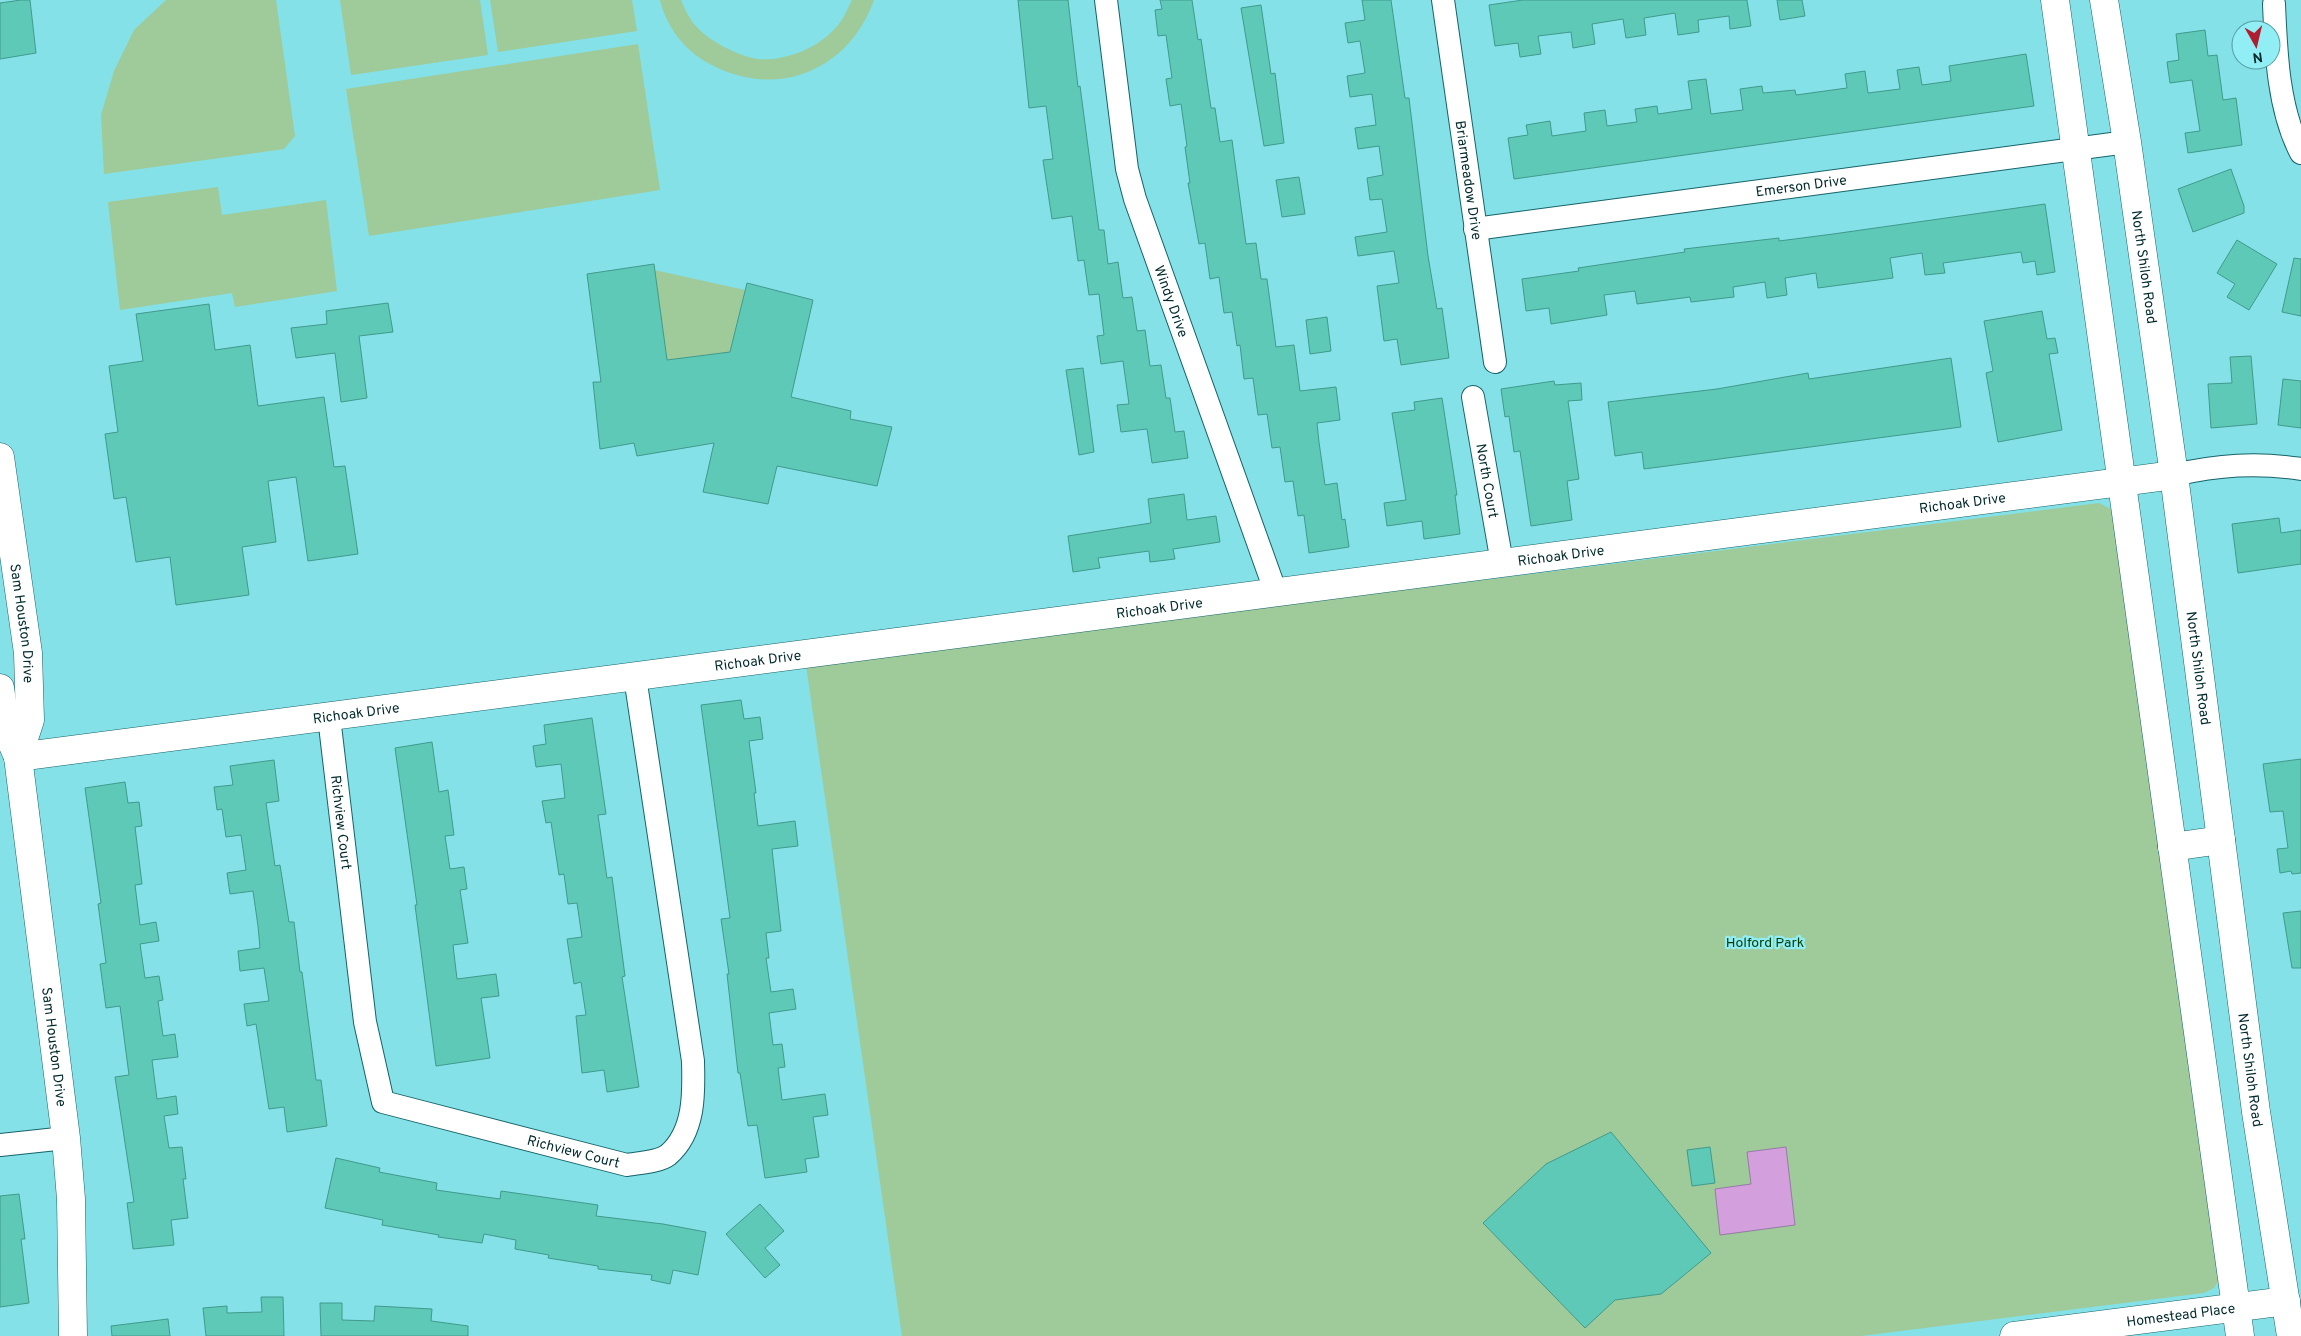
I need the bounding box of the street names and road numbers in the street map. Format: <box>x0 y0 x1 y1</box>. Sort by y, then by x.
street label: Briarmeadow Drive <box>1450 120 1484 241</box>
street label: Emerson Drive <box>1755 172 1848 201</box>
street label: North Shiloh Road <box>2127 209 2160 325</box>
street label: Windy Drive <box>1150 264 1191 340</box>
street label: North Court <box>1471 442 1501 520</box>
street label: Richoak Drive <box>1918 490 2007 518</box>
street label: Richoak Drive <box>1517 543 1605 571</box>
street label: Sam Houston Drive <box>5 563 36 683</box>
street label: Richoak Drive <box>1115 595 1204 623</box>
street label: North Shiloh Road <box>2182 611 2213 726</box>
street label: Richoak Drive <box>714 648 802 676</box>
street label: Richoak Drive <box>312 700 401 728</box>
street label: Richview Court <box>326 774 354 871</box>
street label: Sam Houston Drive <box>37 986 69 1108</box>
street label: North Shiloh Road <box>2233 1012 2265 1128</box>
street label: Richview Court <box>525 1133 621 1173</box>
street label: Homestead Place <box>2125 1301 2236 1331</box>

